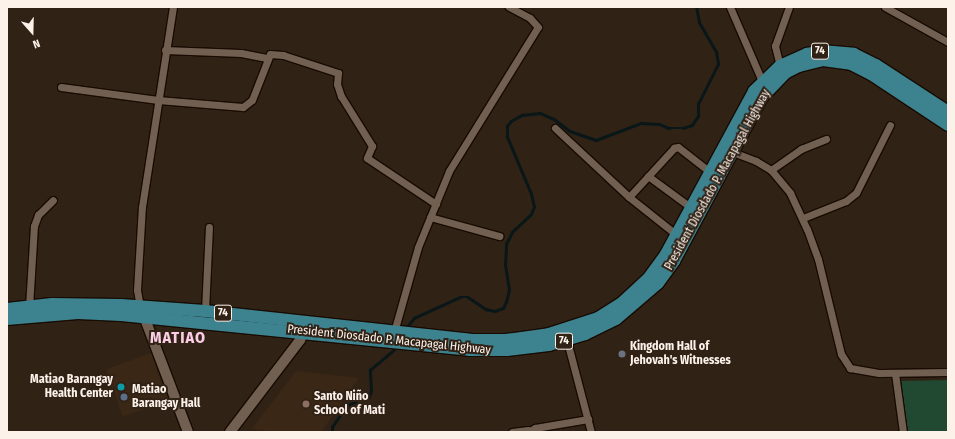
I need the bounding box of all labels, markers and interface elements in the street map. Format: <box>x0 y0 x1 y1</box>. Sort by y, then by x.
north arrow <box>12 12 52 52</box>
text: N <box>31 37 42 51</box>
road number: 74 <box>811 42 829 60</box>
street label: President Diosdado P. Macapagal Highway <box>662 87 774 273</box>
road number: 74 <box>214 304 232 322</box>
street label: President Diosdado P. Macapagal Highway <box>287 322 491 358</box>
district label: MATIAO <box>150 328 206 348</box>
road number: 74 <box>555 332 573 350</box>
place label: Kingdom Hall of Jehovah's Witnesses <box>630 340 731 368</box>
marker: Kingdom Hall of Jehovah's Witnesses <box>617 349 627 359</box>
place label: Matiao Barangay Health Center <box>30 373 113 401</box>
marker: Matiao Barangay Health Center <box>116 382 126 392</box>
place label: Matiao Barangay Hall <box>132 383 200 411</box>
place label: Santo Niño School of Mati <box>314 390 385 418</box>
marker: Matiao Barangay Hall <box>119 392 129 402</box>
marker: Santo Niño School of Mati <box>301 399 311 409</box>

